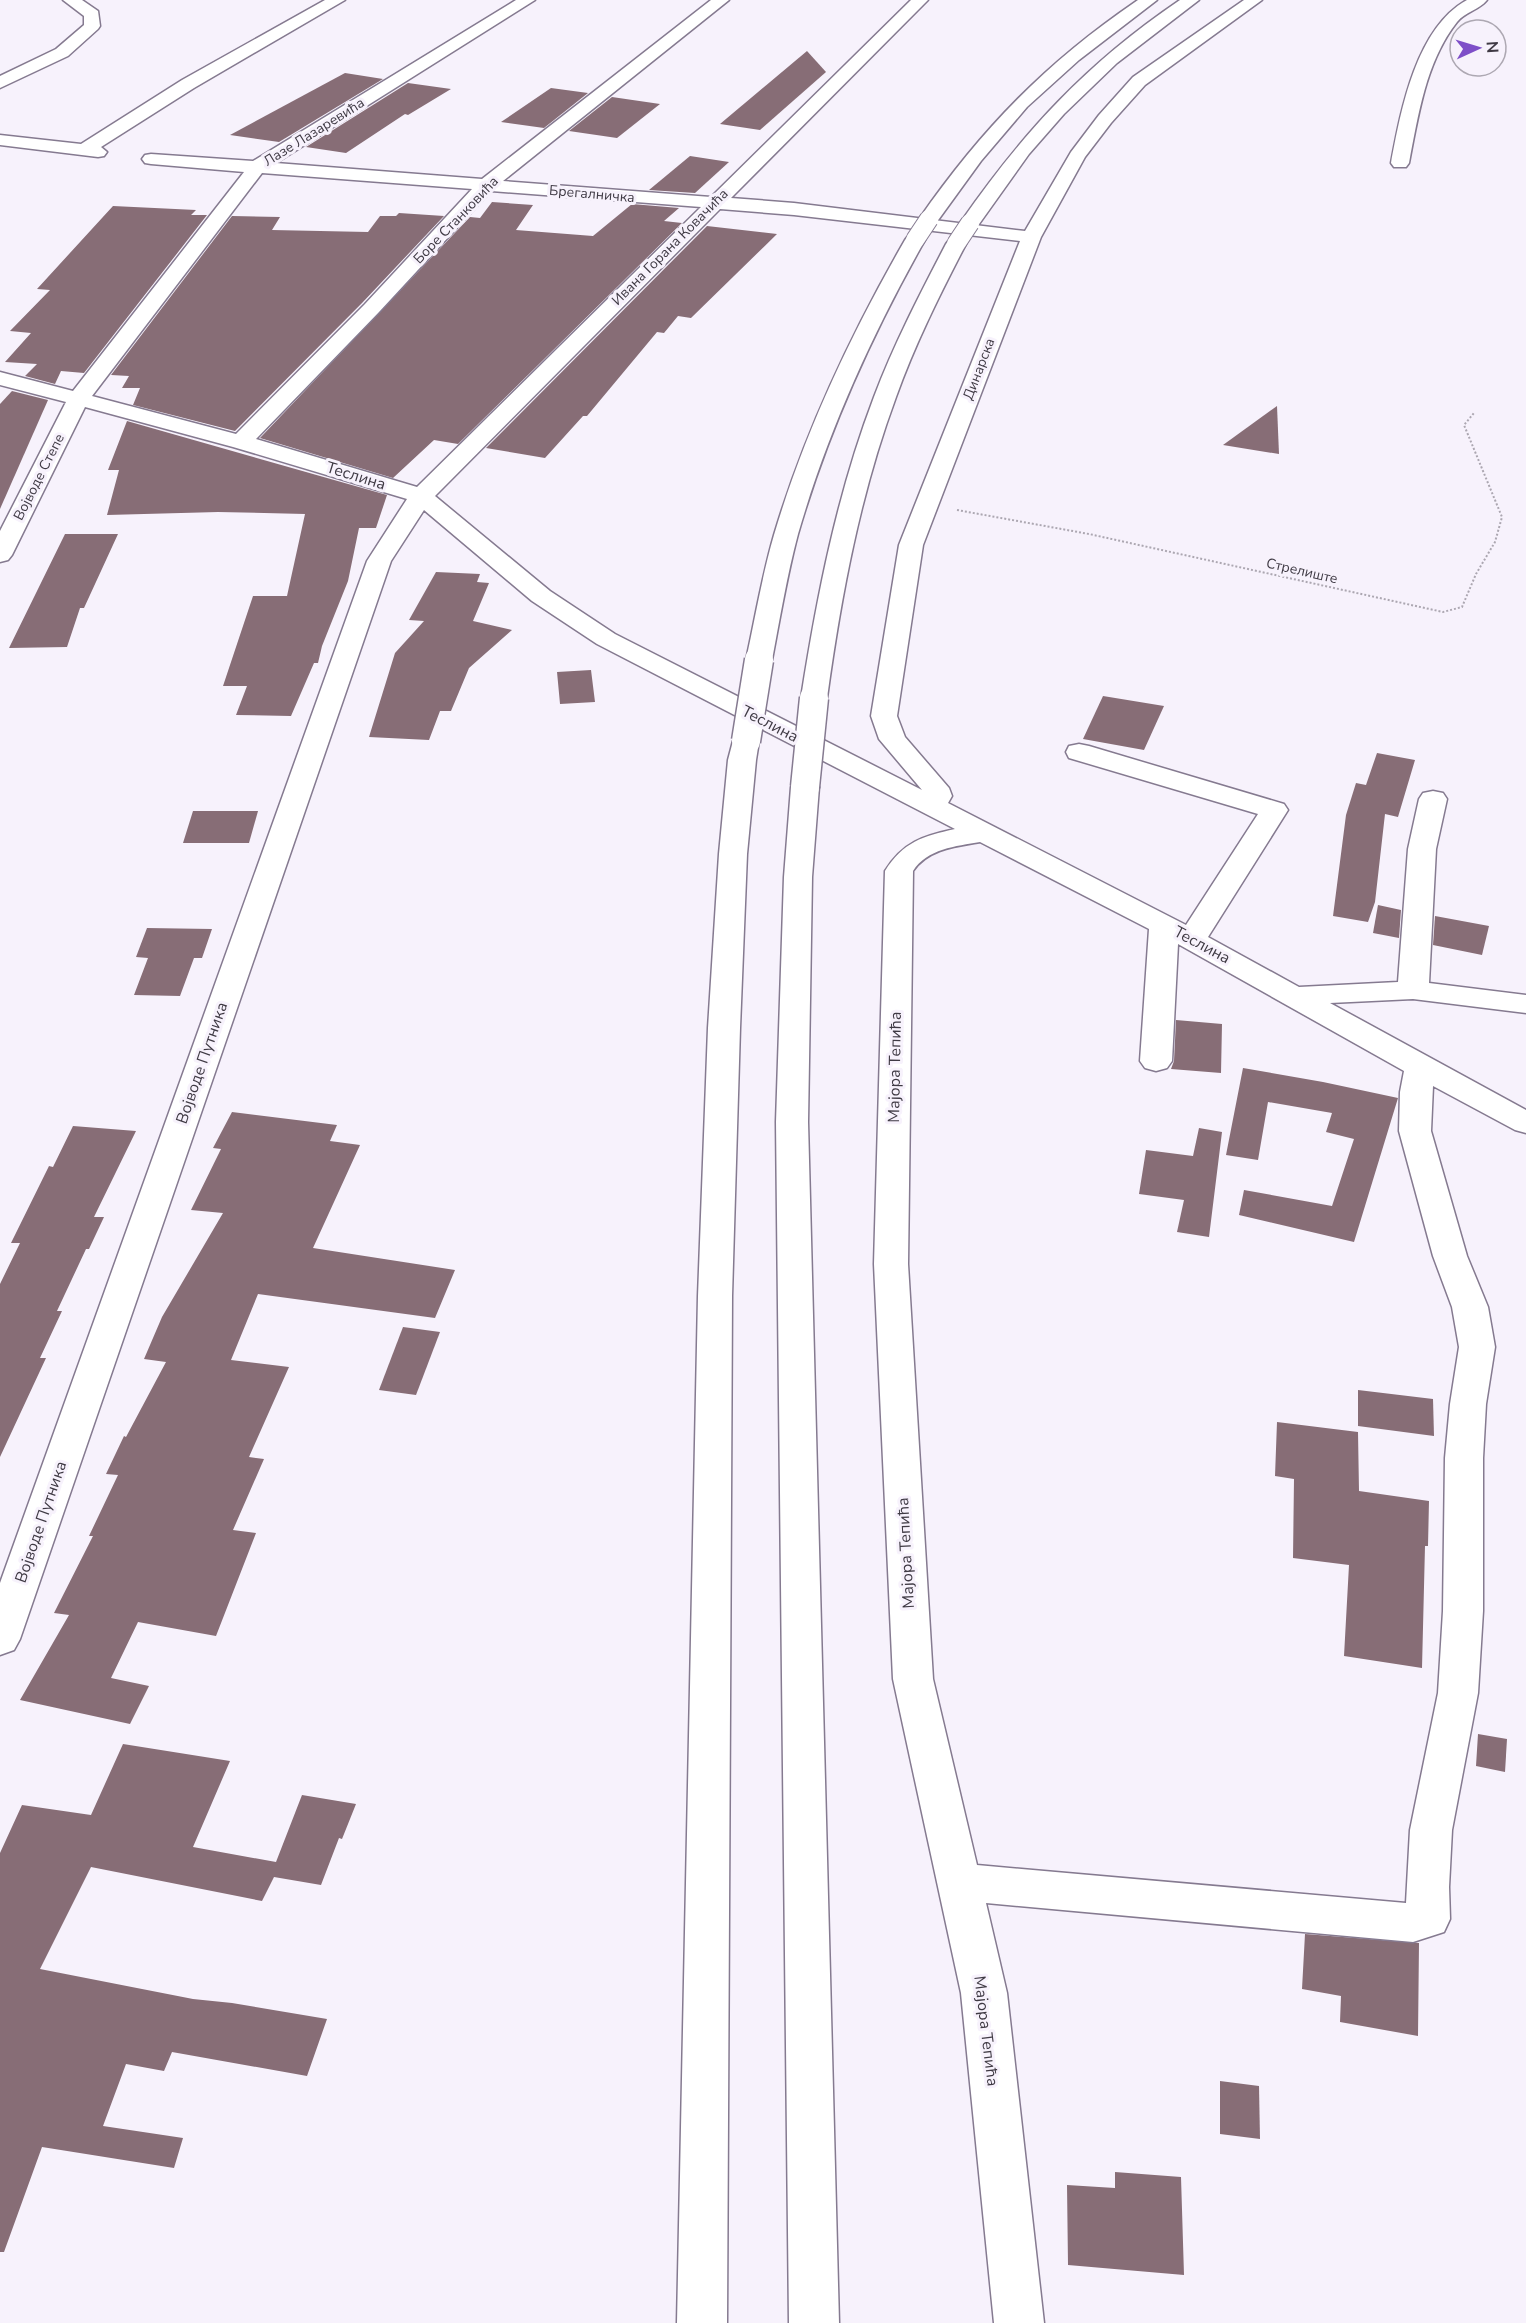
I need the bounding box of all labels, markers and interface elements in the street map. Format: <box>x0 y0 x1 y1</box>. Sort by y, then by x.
north arrow <box>1448 18 1508 78</box>
text: N <box>1481 40 1503 54</box>
street label: Лазе Лазаревића <box>260 93 368 171</box>
street label: Боре Станковића <box>409 172 503 268</box>
street label: Брегалничка <box>548 181 636 207</box>
street label: Ивана Горана Ковачића <box>608 185 732 309</box>
street label: Динарска <box>959 335 999 403</box>
street label: Војводе Степе <box>9 430 69 524</box>
street label: Теслина <box>324 457 388 495</box>
street label: Стрелиште <box>1264 554 1340 588</box>
street label: Теслина <box>738 700 802 748</box>
street label: Теслина <box>1170 921 1234 969</box>
street label: Војводе Путника <box>171 999 233 1127</box>
street label: Мајора Тепића <box>883 1011 907 1123</box>
street label: Војводе Путника <box>10 1458 72 1586</box>
street label: Мајора Тепића <box>892 1497 920 1609</box>
street label: Мајора Тепића <box>968 1974 1004 2088</box>

